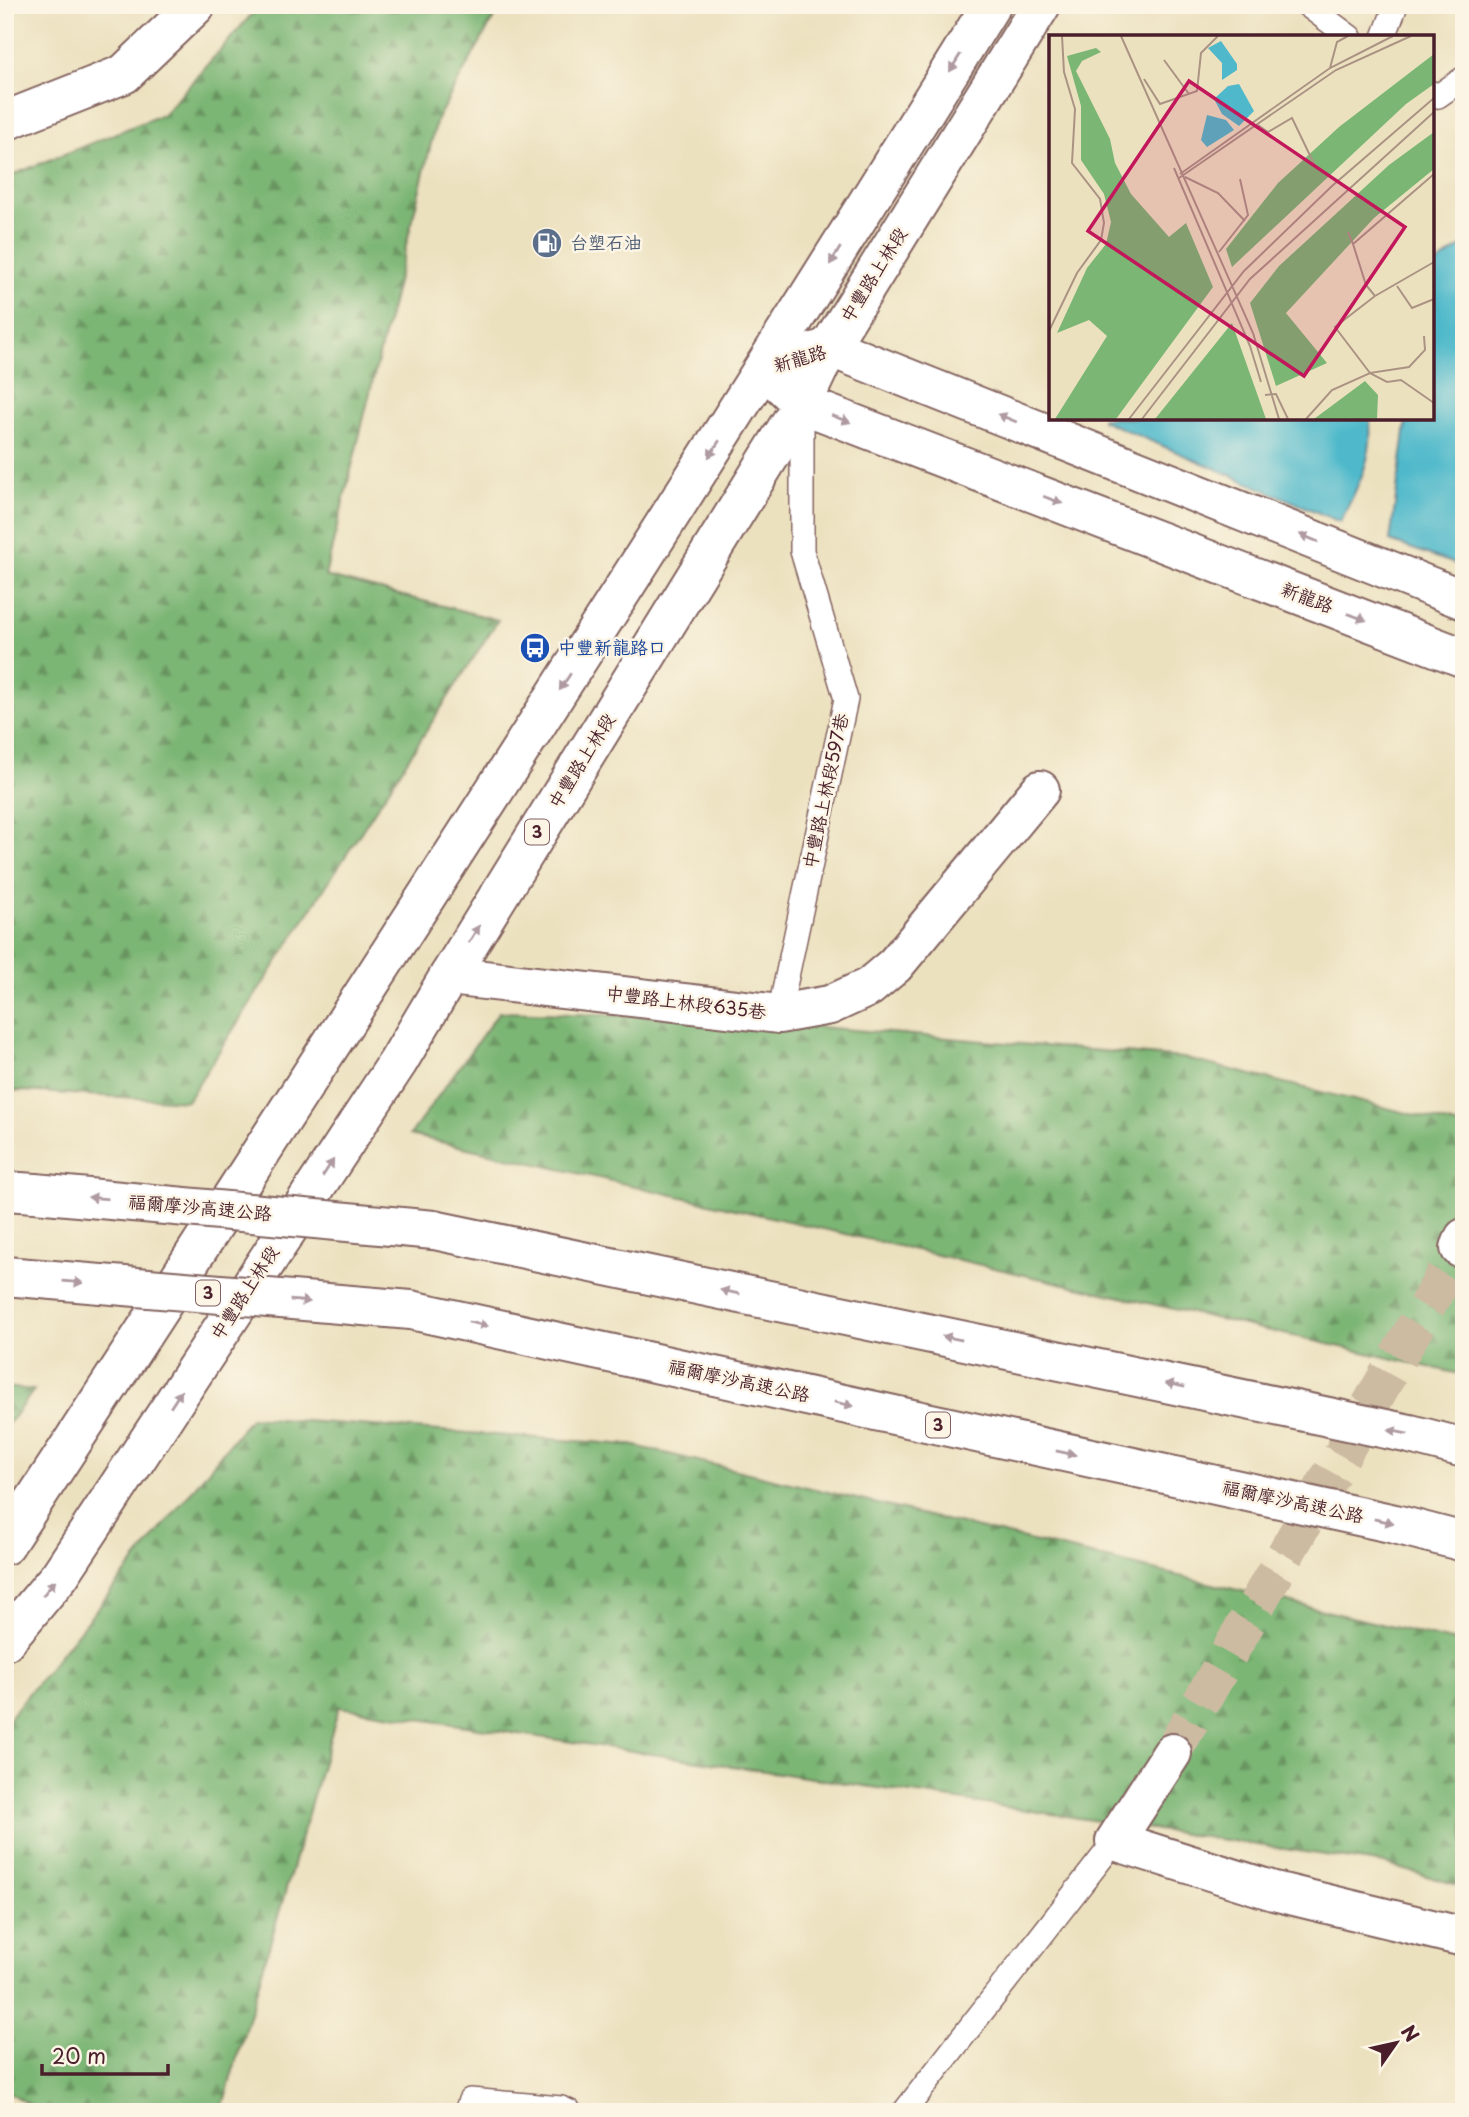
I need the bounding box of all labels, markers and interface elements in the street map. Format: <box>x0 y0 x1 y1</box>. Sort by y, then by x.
inset map <box>1049 35 1434 420</box>
one-way arrow <box>948 54 961 73</box>
street label: 中豐路上林段 <box>833 221 913 327</box>
fuel station icon: 台塑石油 <box>530 226 564 260</box>
place label: 台塑石油 <box>570 228 642 255</box>
one-way arrow <box>828 247 841 266</box>
street label: 新龍路 <box>770 337 829 378</box>
one-way arrow <box>996 412 1017 423</box>
one-way arrow <box>831 413 852 424</box>
one-way arrow <box>707 439 720 459</box>
one-way arrow <box>1043 495 1064 506</box>
one-way arrow <box>1299 533 1320 544</box>
street label: 新龍路 <box>1277 574 1338 619</box>
one-way arrow <box>1347 612 1368 623</box>
bus stop icon: 中豐新龍路口 <box>518 631 552 665</box>
place label: 中豐新龍路口 <box>558 633 666 660</box>
one-way arrow <box>558 672 571 692</box>
street label: 中豐路上林段 <box>541 707 621 813</box>
street label: 中豐路上林段597巷 <box>795 710 854 871</box>
road number: 3 <box>525 820 549 845</box>
one-way arrow <box>468 924 481 944</box>
street label: 中豐路上林段635巷 <box>604 978 768 1025</box>
one-way arrow <box>321 1159 334 1178</box>
street label: 福爾摩沙高速公路 <box>127 1187 273 1226</box>
one-way arrow <box>87 1193 109 1204</box>
street label: 中豐路上林段 <box>203 1240 284 1345</box>
one-way arrow <box>62 1277 84 1288</box>
road number: 3 <box>196 1280 220 1306</box>
one-way arrow <box>719 1286 741 1297</box>
one-way arrow <box>289 1296 311 1307</box>
one-way arrow <box>467 1319 489 1330</box>
one-way arrow <box>941 1333 963 1344</box>
street label: 福爾摩沙高速公路 <box>666 1351 813 1408</box>
one-way arrow <box>1164 1379 1186 1390</box>
one-way arrow <box>169 1389 182 1409</box>
one-way arrow <box>833 1399 855 1410</box>
road number: 3 <box>926 1413 950 1438</box>
one-way arrow <box>1387 1426 1409 1437</box>
one-way arrow <box>1055 1447 1077 1458</box>
street label: 福爾摩沙高速公路 <box>1220 1472 1367 1529</box>
one-way arrow <box>1373 1516 1395 1527</box>
one-way arrow <box>41 1580 56 1597</box>
north arrow <box>1360 2008 1430 2078</box>
text: N <box>1395 2019 1427 2047</box>
scale bar <box>42 2033 168 2077</box>
text: 20 m <box>52 2039 106 2071</box>

